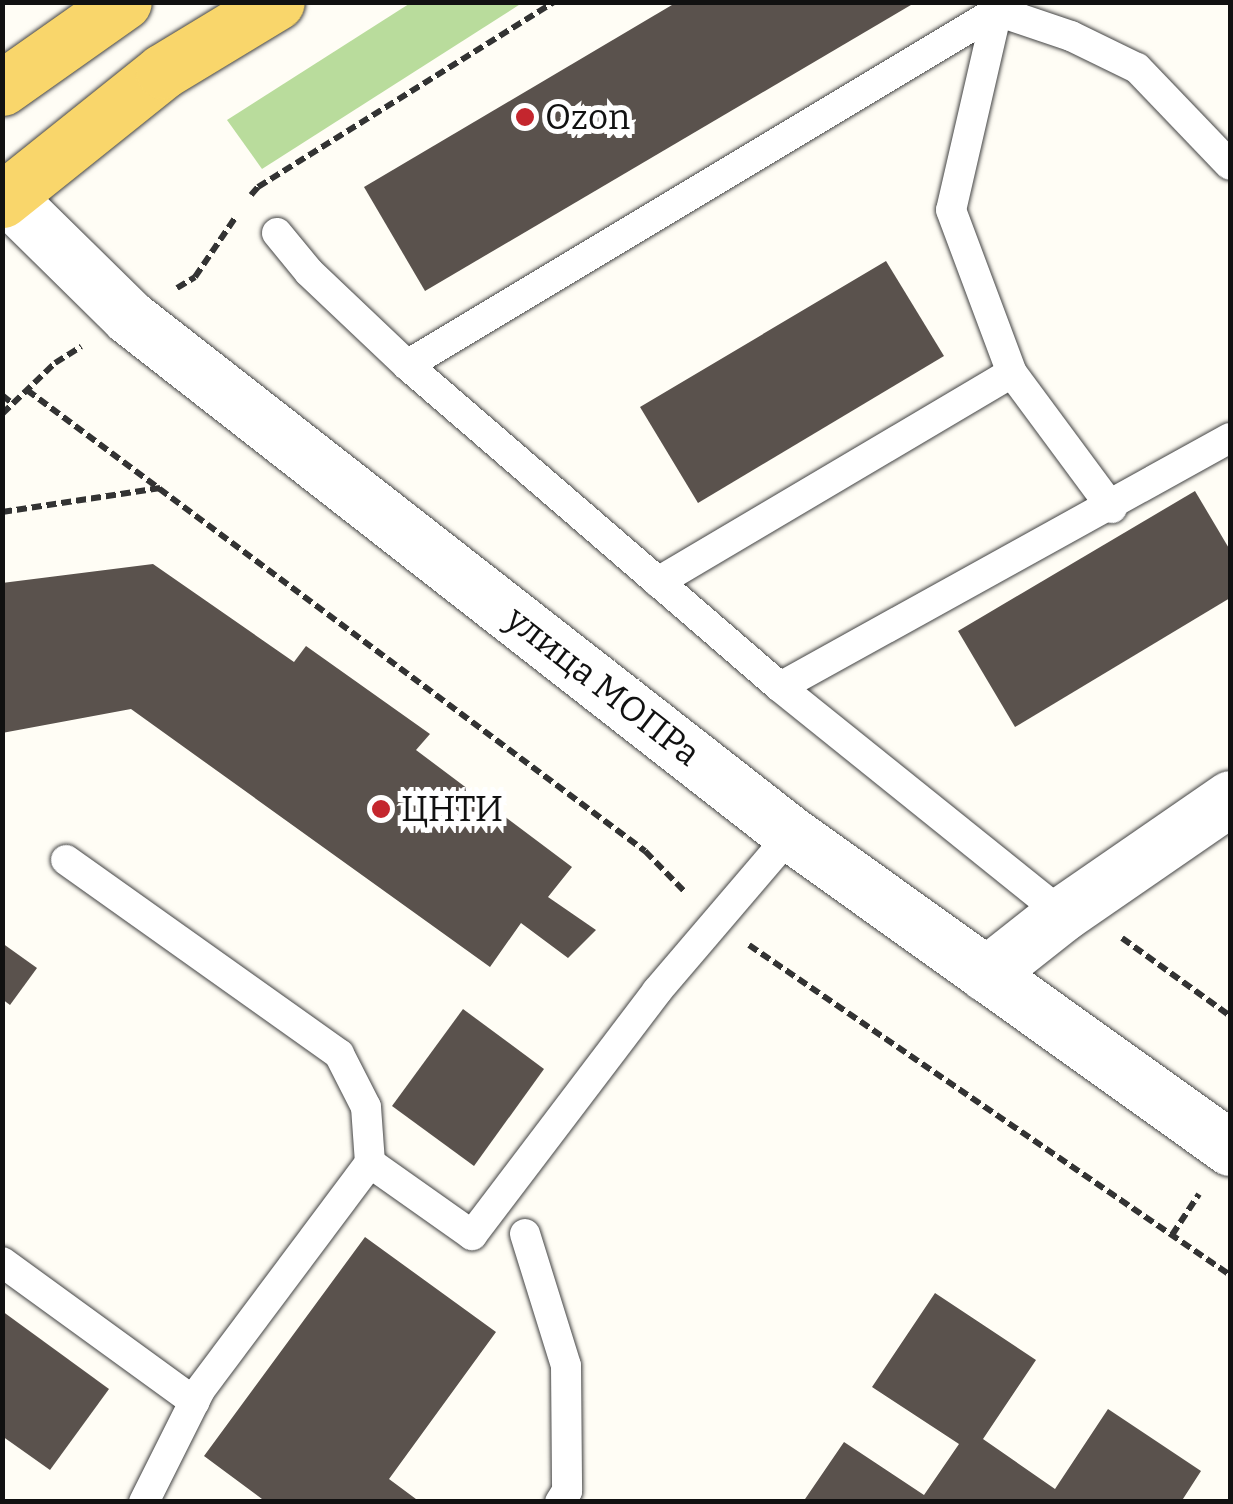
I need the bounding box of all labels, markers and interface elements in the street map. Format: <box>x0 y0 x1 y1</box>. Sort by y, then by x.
place label: Ozon <box>545 96 630 138</box>
marker: Ozon <box>514 106 536 128</box>
street label: улица МОПРа <box>498 597 708 775</box>
place label: ЦНТИ <box>401 788 503 830</box>
marker: ЦНТИ <box>370 798 392 820</box>

